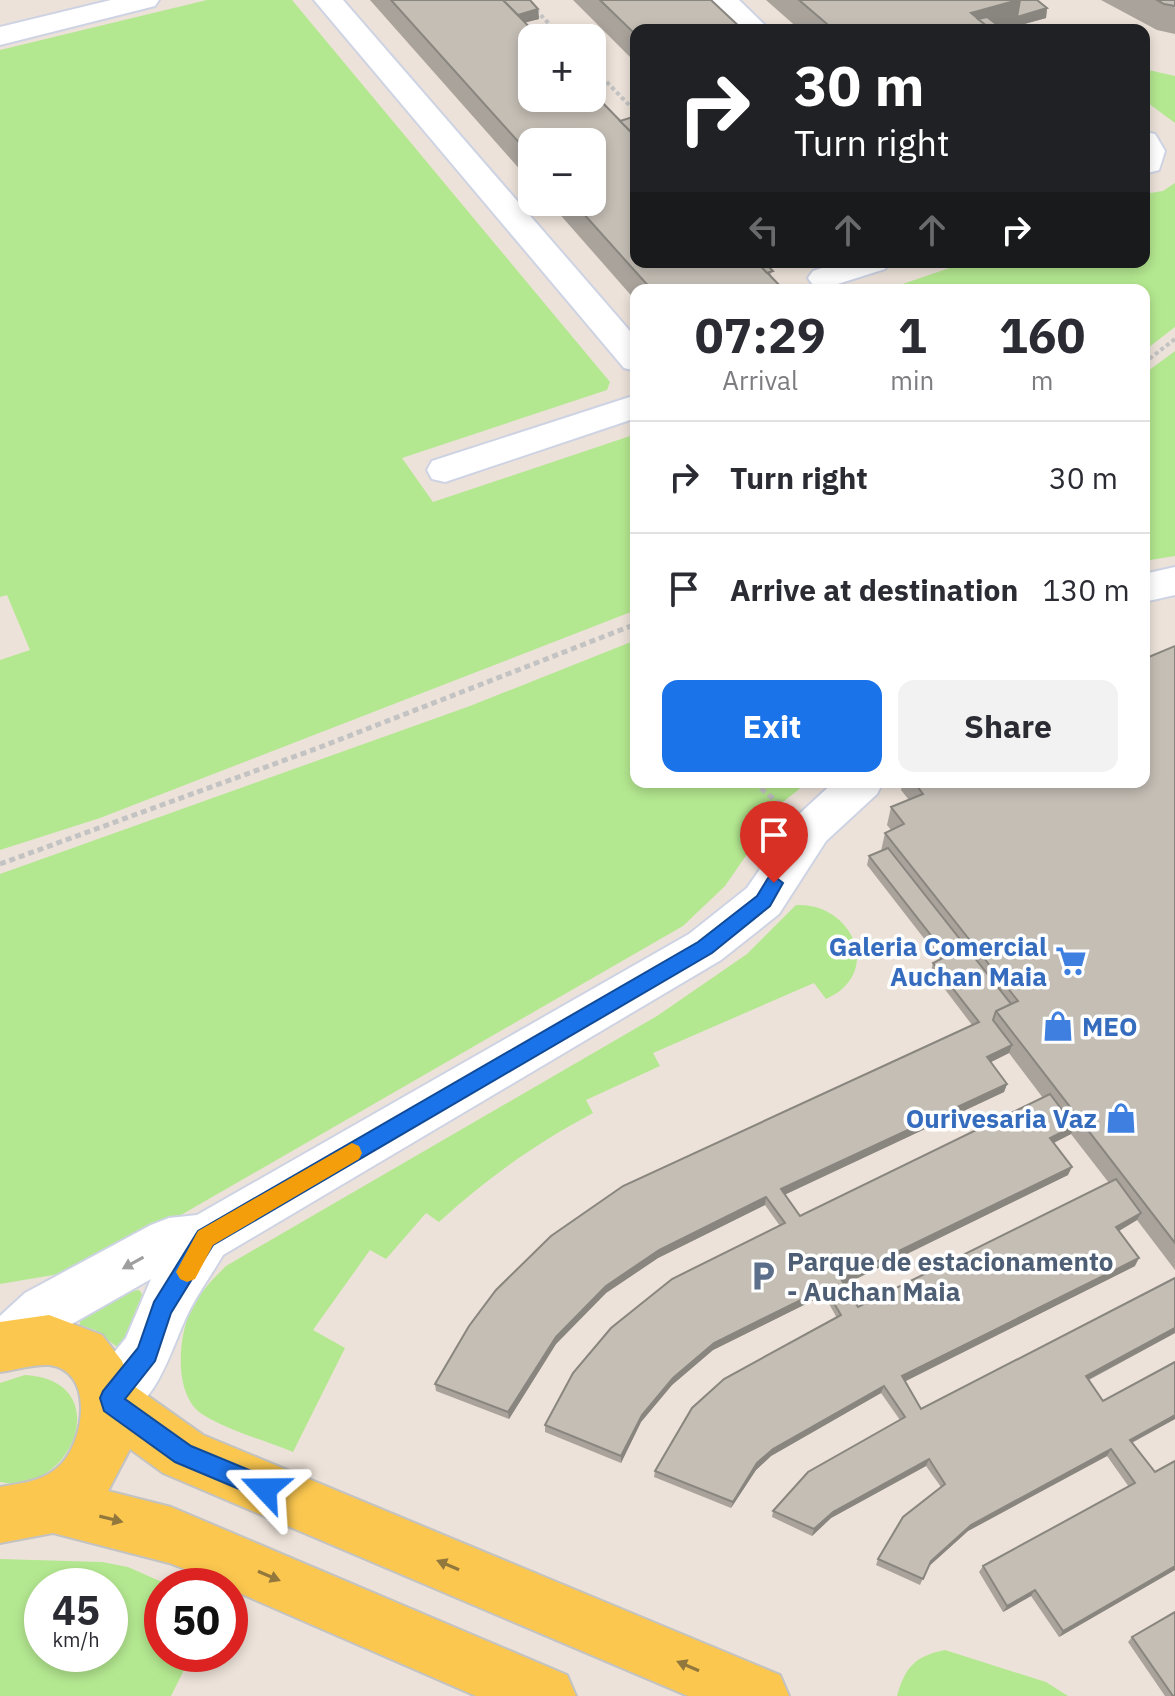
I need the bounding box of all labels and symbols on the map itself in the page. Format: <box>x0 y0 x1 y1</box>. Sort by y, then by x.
pin <box>740 801 808 883</box>
place label: Galeria Comercial Auchan Maia <box>829 929 1047 993</box>
supermarket icon: Galeria Comercial Auchan Maia <box>1054 944 1088 978</box>
shop icon: MEO <box>1041 1009 1075 1043</box>
place label: MEO <box>1082 1009 1138 1043</box>
place label: Ourivesaria Vaz <box>906 1101 1097 1135</box>
shop icon: Ourivesaria Vaz <box>1104 1101 1138 1135</box>
place label: Parque de estacionamento - Auchan Maia <box>787 1244 1113 1308</box>
one-way arrow <box>121 1256 144 1269</box>
parking icon: Parque de estacionamento - Auchan Maia <box>746 1259 780 1293</box>
position arrow <box>223 1447 307 1531</box>
one-way arrow <box>99 1513 124 1526</box>
one-way arrow <box>436 1559 460 1572</box>
speed limit sign: 50 <box>144 1568 248 1672</box>
one-way arrow <box>257 1570 281 1583</box>
one-way arrow <box>676 1659 699 1672</box>

